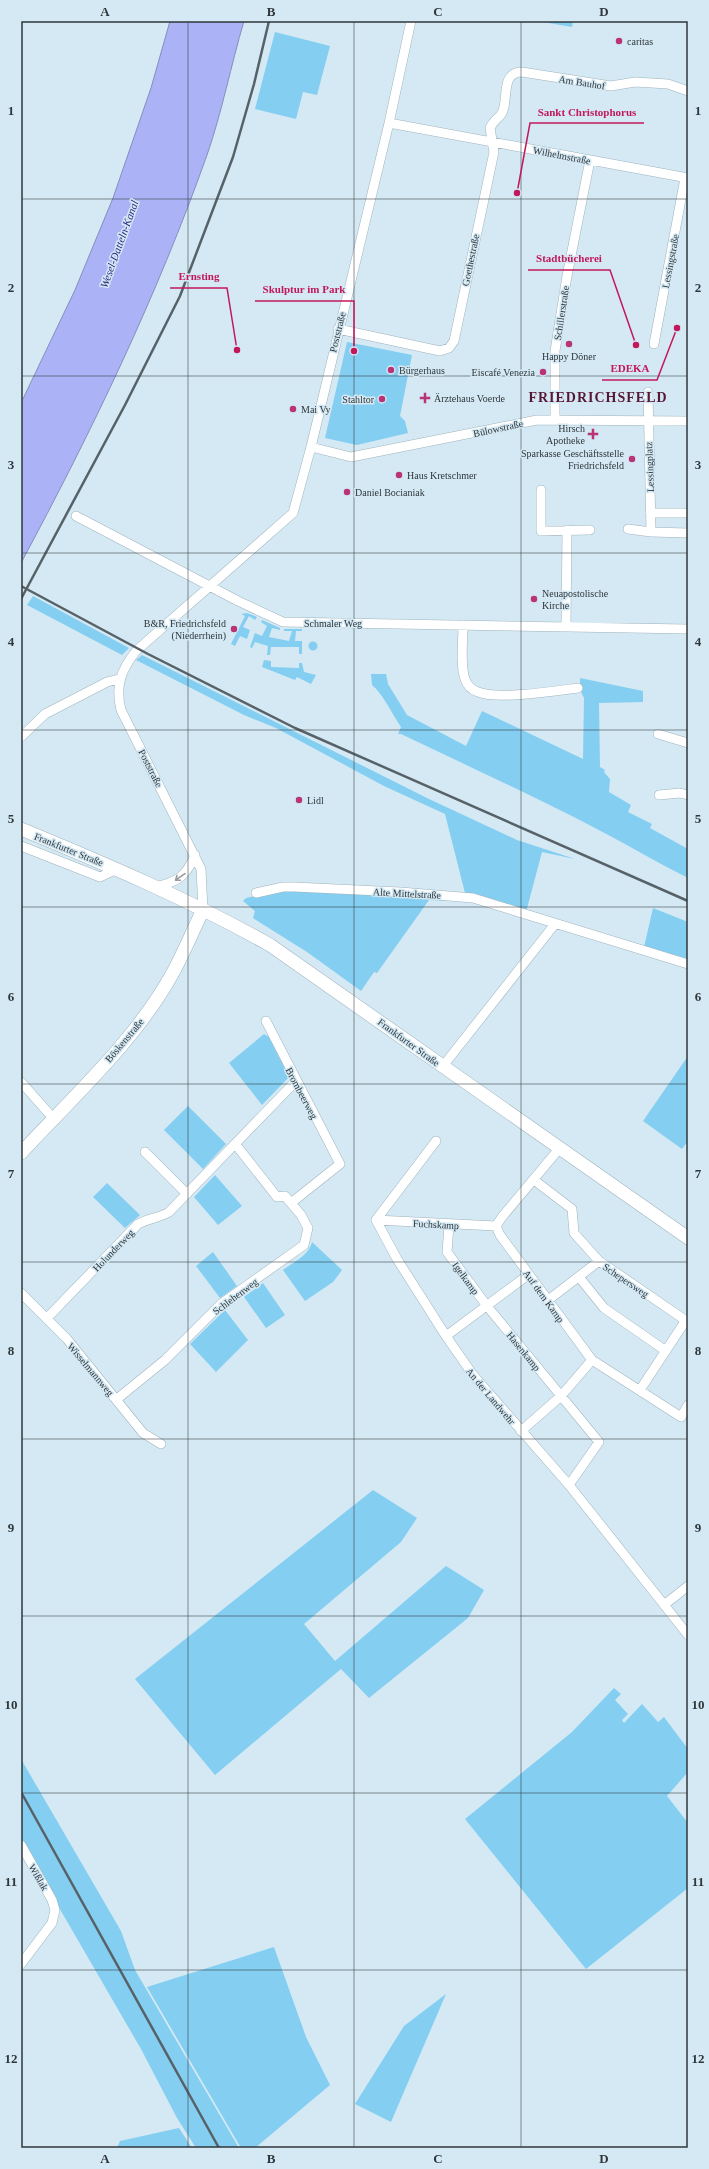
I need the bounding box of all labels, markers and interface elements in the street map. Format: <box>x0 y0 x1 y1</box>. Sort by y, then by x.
text: A <box>100 4 110 19</box>
text: B <box>267 4 276 19</box>
text: C <box>433 4 443 19</box>
text: D <box>599 4 609 19</box>
marker: caritas <box>614 36 624 46</box>
place label: caritas <box>627 36 653 47</box>
street label: Am Bauhof <box>558 73 607 92</box>
callout: Sankt Christophorus <box>530 100 644 123</box>
text: 1 <box>8 103 14 118</box>
text: 1 <box>695 103 701 118</box>
text: Sankt Christophorus <box>538 106 637 118</box>
street label: Wilhelmstraße <box>532 145 592 167</box>
water label: Wesel-Datteln-Kanal <box>98 199 140 289</box>
street label: Goethestraße <box>460 233 481 287</box>
street label: Lessingstraße <box>660 233 681 289</box>
callout: Stadtbücherei <box>528 247 610 270</box>
text: Stadtbücherei <box>536 252 602 264</box>
callout: Ernsting <box>170 265 227 288</box>
text: Ernsting <box>179 270 220 282</box>
callout: Skulptur im Park <box>255 278 354 301</box>
text: 2 <box>8 280 14 295</box>
text: 2 <box>695 280 701 295</box>
text: Skulptur im Park <box>263 283 346 295</box>
street label: Schillerstraße <box>552 285 571 341</box>
street label: Poststraße <box>327 310 348 353</box>
marker: Happy Döner <box>564 339 574 349</box>
place label: Happy Döner <box>542 351 597 362</box>
callout: EDEKA <box>602 357 657 380</box>
text: EDEKA <box>610 362 650 374</box>
marker: Bürgerhaus <box>386 365 396 375</box>
place label: Bürgerhaus <box>399 365 445 376</box>
place label: Eiscafé Venezia <box>472 367 536 378</box>
marker: Eiscafé Venezia <box>538 367 548 377</box>
district label: FRIEDRICHSFELD <box>528 390 668 405</box>
marker: Ärztehaus Voerde <box>419 392 431 404</box>
place label: Ärztehaus Voerde <box>434 393 506 404</box>
place label: Stahltor <box>342 394 375 405</box>
marker: Stahltor <box>377 394 387 404</box>
marker: Mai Vy <box>288 404 298 414</box>
place label: Mai Vy <box>301 404 331 415</box>
street label: Bülowstraße <box>472 418 525 439</box>
place label: Hirsch Apotheke <box>546 423 586 446</box>
marker: Hirsch Apotheke <box>588 429 598 439</box>
street label: Lessingplatz <box>643 441 656 492</box>
place label: Sparkasse Geschäftsstelle Friedrichsfeld <box>521 448 625 471</box>
marker: Sparkasse Geschäftsstelle Friedrichsfeld <box>627 454 637 464</box>
text: 3 <box>8 457 15 472</box>
text: 3 <box>695 457 702 472</box>
marker: Haus Kretschmer <box>394 470 404 480</box>
place label: Haus Kretschmer <box>407 470 477 481</box>
marker: Daniel Bocianiak <box>342 487 352 497</box>
place label: Daniel Bocianiak <box>355 487 425 498</box>
place label: Neuapostolische Kirche <box>542 588 609 611</box>
marker: Neuapostolische Kirche <box>529 594 539 604</box>
place label: B&R, Friedrichsfeld (Niederrhein) <box>144 618 226 642</box>
street label: Schmaler Weg <box>304 618 362 629</box>
marker: B&R, Friedrichsfeld (Niederrhein) <box>229 624 239 634</box>
text: 4 <box>8 634 15 649</box>
text: 4 <box>695 634 702 649</box>
street label: Poststraße <box>136 747 165 790</box>
marker: Lidl <box>294 795 304 805</box>
place label: Lidl <box>307 795 324 806</box>
text: 5 <box>8 811 15 826</box>
text: 5 <box>695 811 702 826</box>
street label: Frankfurter Straße <box>33 831 106 869</box>
one-way arrow <box>174 873 185 881</box>
street label: Alte Mittelstraße <box>373 886 442 901</box>
text: 6 <box>8 989 15 1004</box>
text: 6 <box>695 989 702 1004</box>
street label: Böskenstraße <box>103 1016 146 1064</box>
street label: Frankfurter Straße <box>376 1016 442 1069</box>
street label: Brombeerweg <box>283 1066 320 1121</box>
text: 7 <box>8 1166 15 1181</box>
text: 7 <box>695 1166 702 1181</box>
street label: Fuchskamp <box>413 1218 459 1231</box>
street label: Holunderweg <box>90 1227 136 1274</box>
street label: Igelkamp <box>450 1260 481 1297</box>
street label: Schepersweg <box>601 1261 651 1300</box>
street label: Auf dem Kamp <box>521 1268 566 1325</box>
street label: Schlehenweg <box>211 1276 260 1317</box>
street label: Hasenkamp <box>504 1330 543 1373</box>
street label: Wisselmannweg <box>65 1341 116 1398</box>
text: 8 <box>8 1343 15 1358</box>
text: 8 <box>695 1343 702 1358</box>
street label: An der Landwehr <box>464 1366 518 1427</box>
text: 9 <box>8 1520 15 1535</box>
text: 9 <box>695 1520 702 1535</box>
text: 10 <box>5 1697 18 1712</box>
text: 10 <box>692 1697 705 1712</box>
street label: Wißlak <box>27 1862 51 1893</box>
text: 11 <box>5 1874 17 1889</box>
text: 11 <box>692 1874 704 1889</box>
text: 12 <box>5 2051 18 2066</box>
text: 12 <box>692 2051 705 2066</box>
text: A <box>100 2151 110 2166</box>
text: B <box>267 2151 276 2166</box>
text: C <box>433 2151 443 2166</box>
text: D <box>599 2151 609 2166</box>

